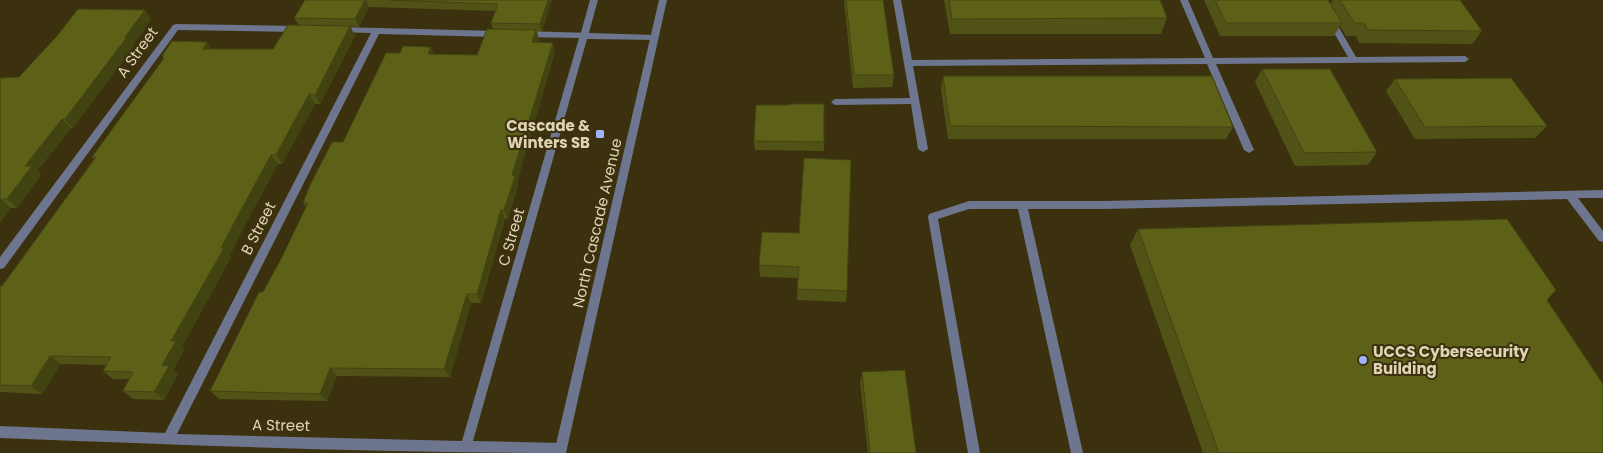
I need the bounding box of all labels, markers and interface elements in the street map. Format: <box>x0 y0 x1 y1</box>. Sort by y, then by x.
street label: A Street <box>111 22 163 82</box>
place label: Cascade & Winters SB <box>506 115 590 153</box>
marker: Cascade & Winters SB <box>594 128 606 140</box>
street label: North Cascade Avenue <box>567 136 627 310</box>
street label: B Street <box>236 198 280 258</box>
street label: C Street <box>493 206 529 268</box>
place label: UCCS Cybersecurity Building <box>1373 341 1529 379</box>
marker: UCCS Cybersecurity Building <box>1357 354 1369 366</box>
street label: A Street <box>252 414 310 436</box>

